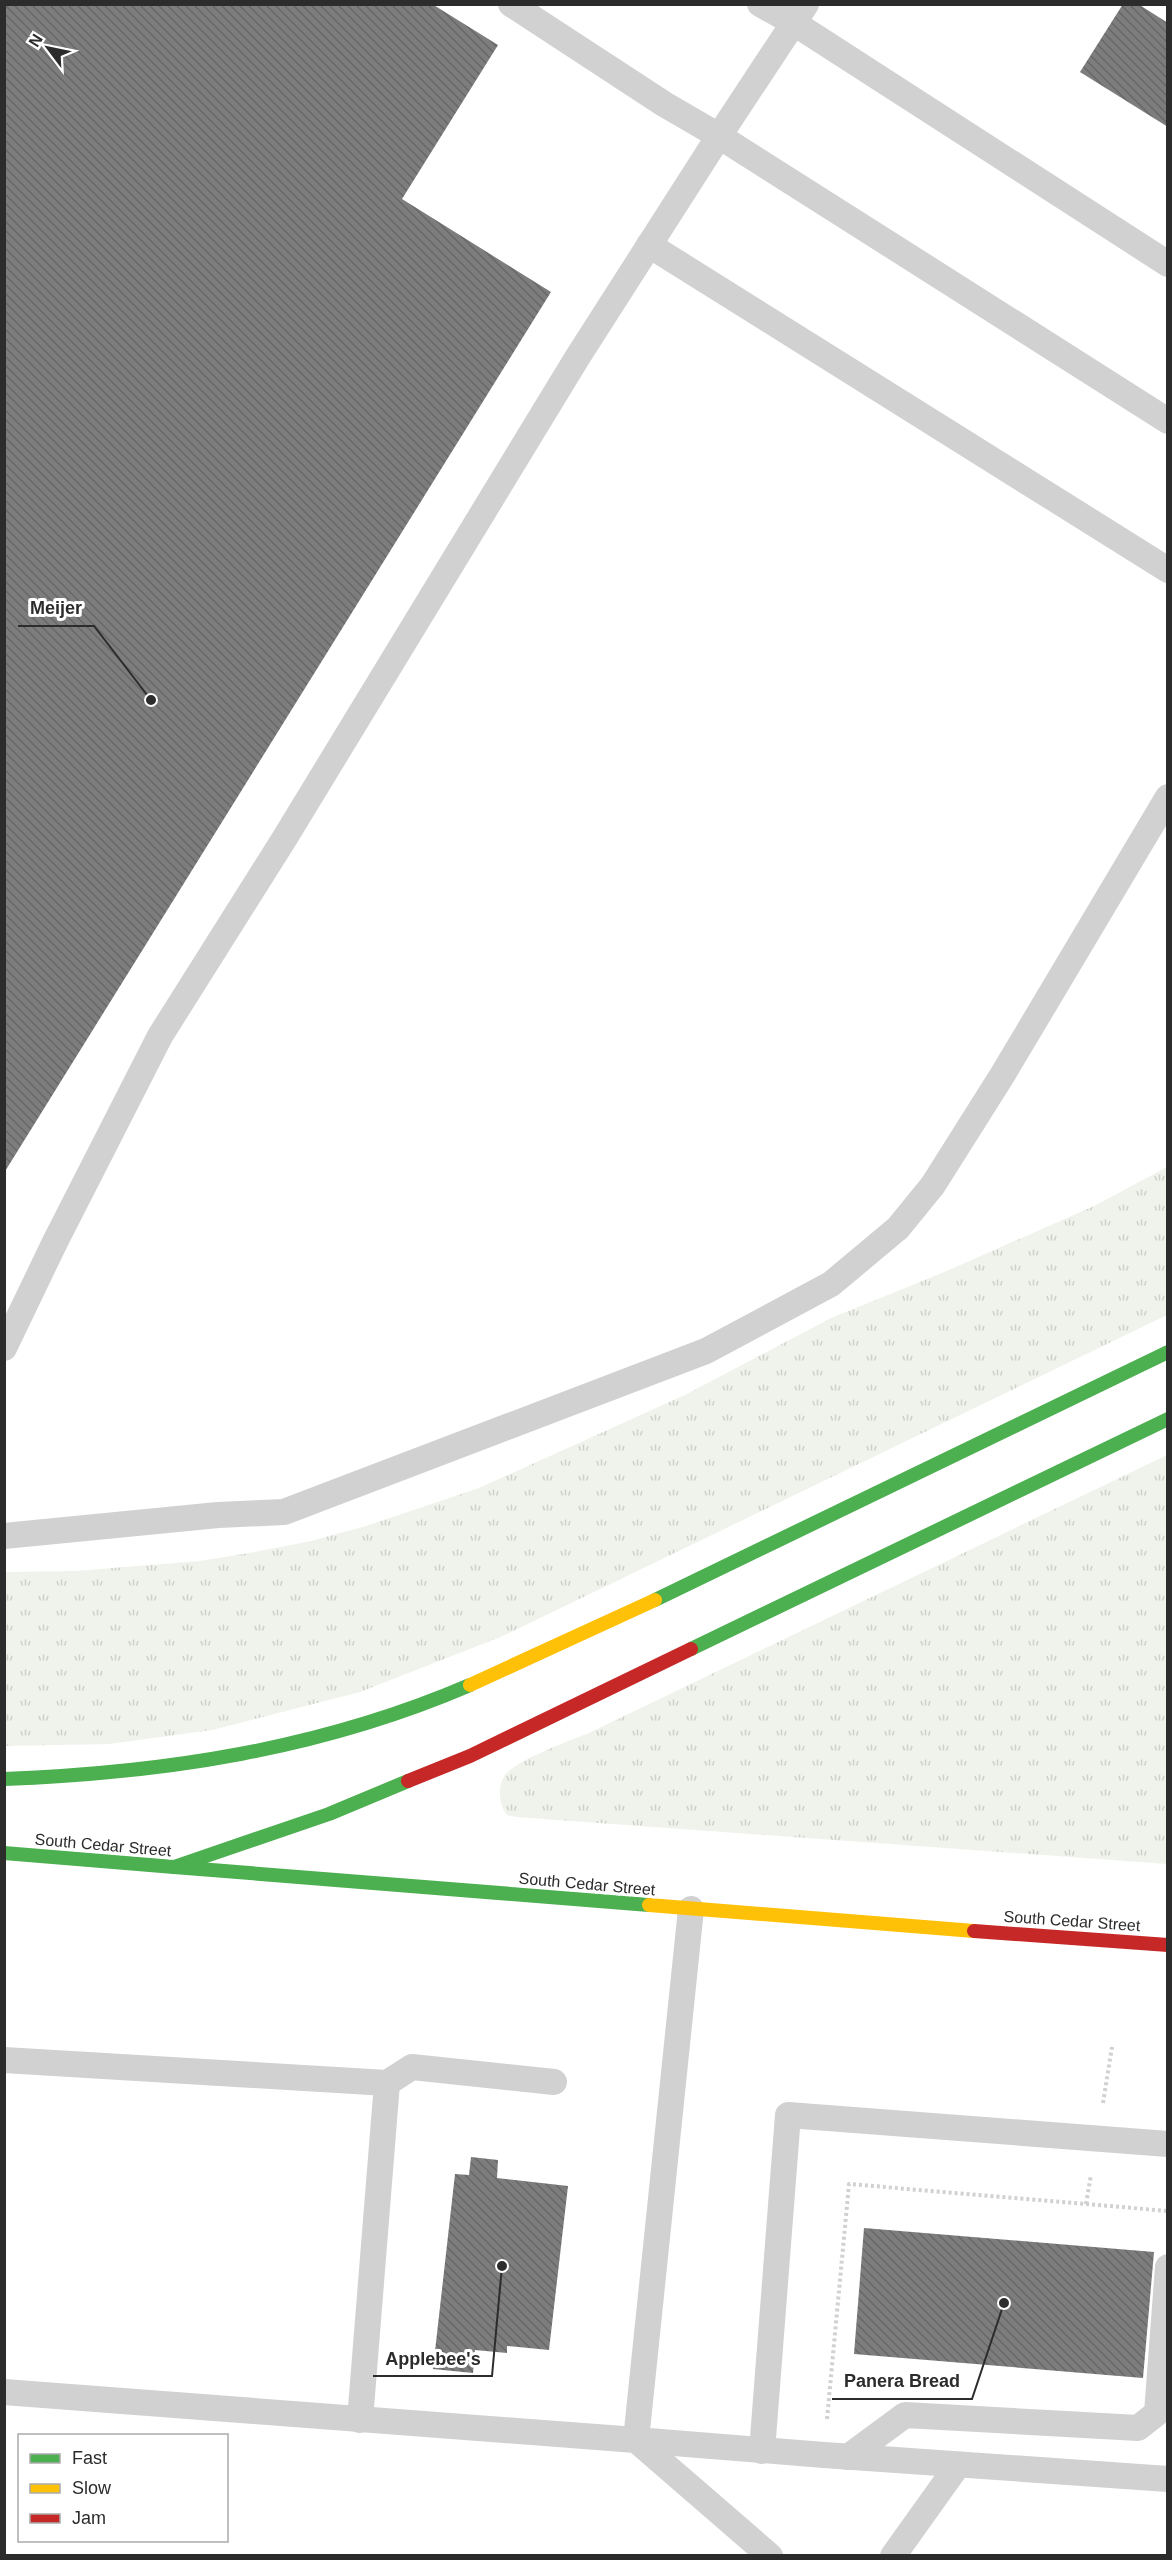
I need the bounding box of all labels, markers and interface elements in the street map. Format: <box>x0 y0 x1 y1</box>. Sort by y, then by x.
north arrow <box>18 18 78 78</box>
text: N <box>25 31 46 50</box>
callout: Meijer <box>18 590 94 626</box>
text: Meijer <box>30 598 82 618</box>
street label: South Cedar Street <box>34 1831 173 1859</box>
street label: South Cedar Street <box>518 1870 657 1898</box>
street label: South Cedar Street <box>1003 1908 1141 1934</box>
callout: Applebee's <box>373 2340 492 2376</box>
text: Applebee's <box>385 2349 481 2369</box>
callout: Panera Bread <box>832 2363 972 2399</box>
text: Panera Bread <box>844 2371 960 2391</box>
legend <box>18 2434 228 2542</box>
text: Fast <box>72 2448 107 2468</box>
text: Slow <box>72 2478 112 2498</box>
text: Jam <box>72 2508 106 2528</box>

